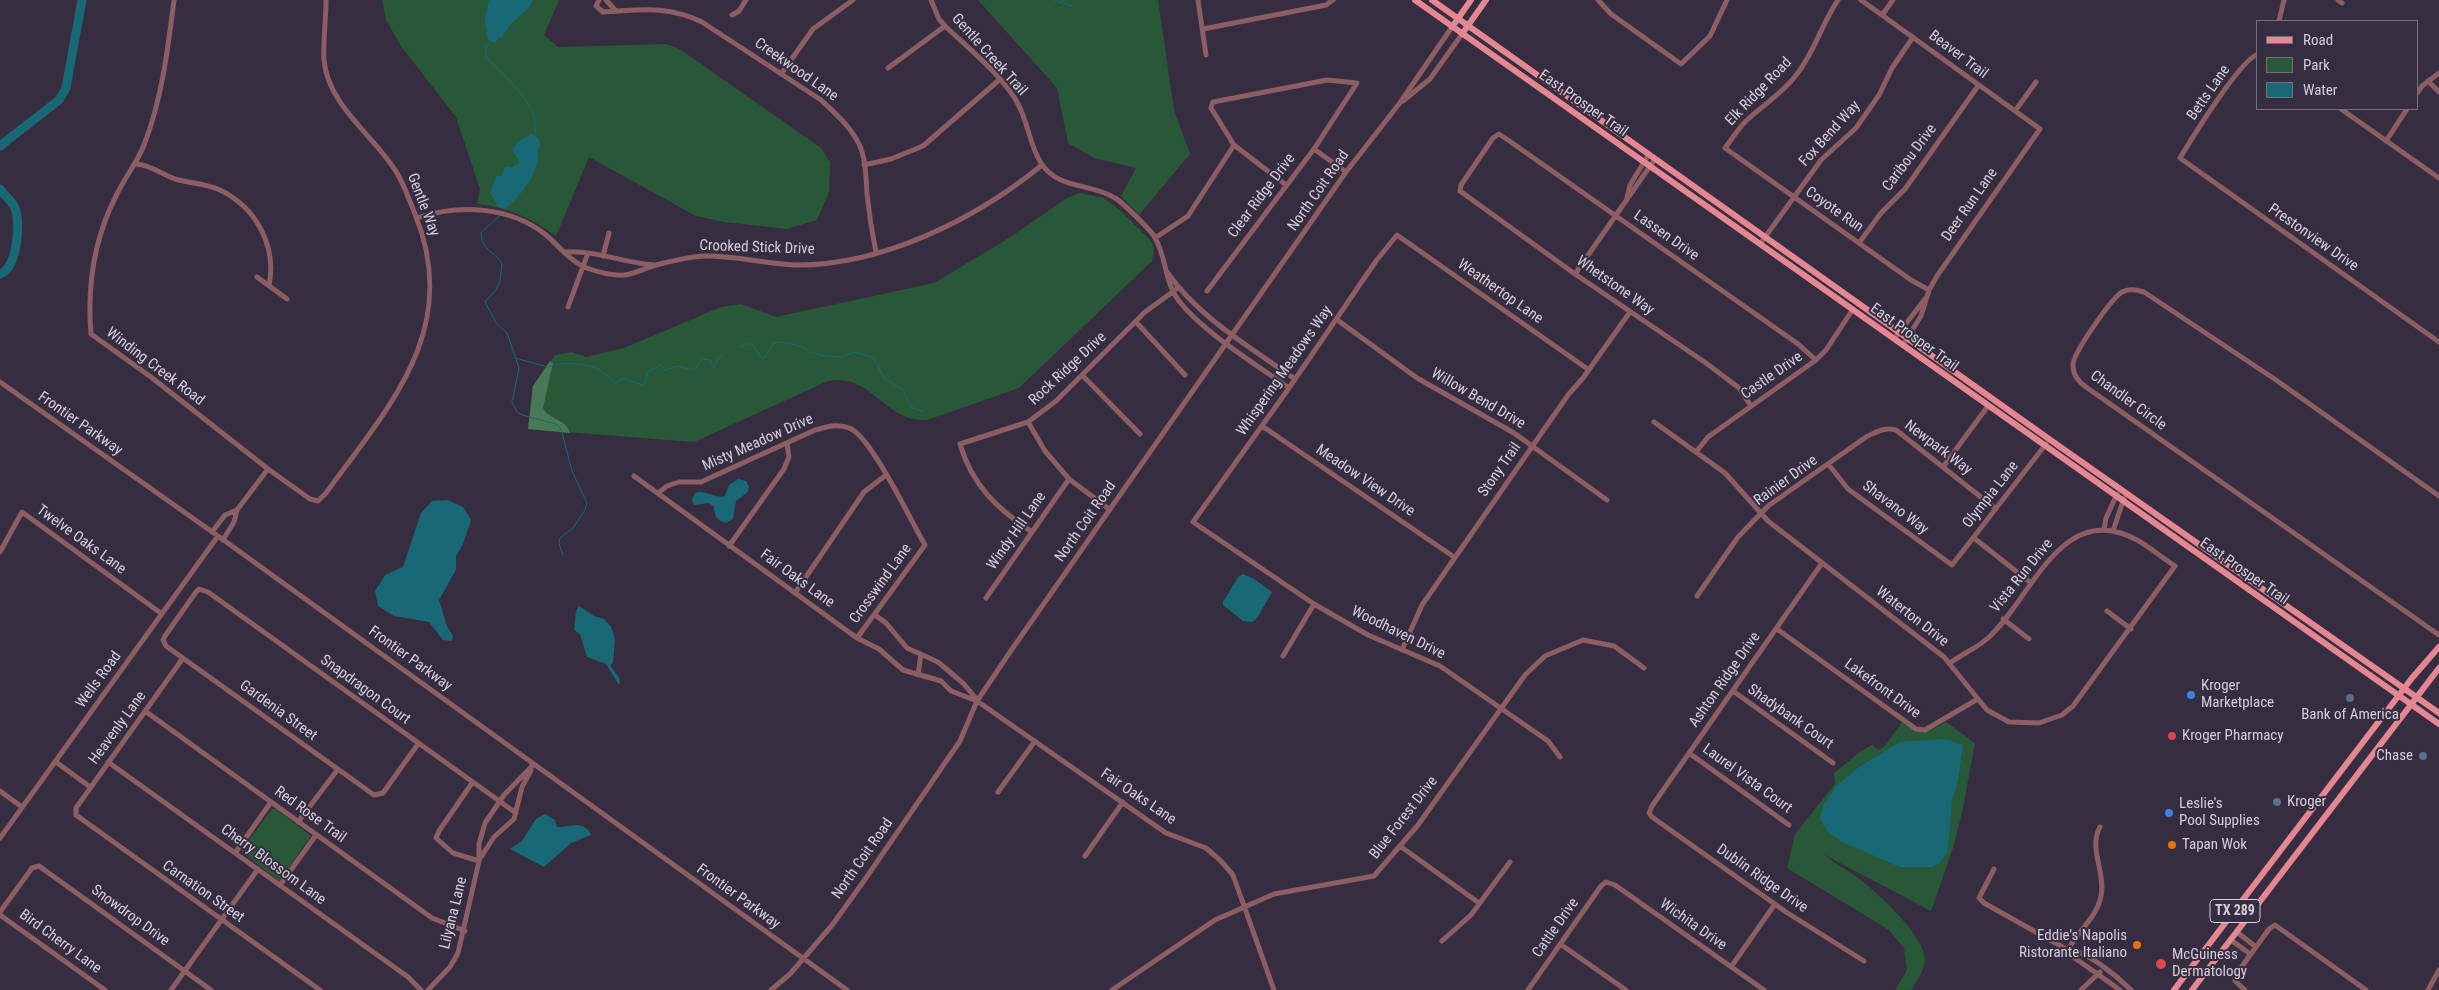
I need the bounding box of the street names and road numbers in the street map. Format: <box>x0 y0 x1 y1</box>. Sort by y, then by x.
street label: Gentle Creek Trail <box>947 10 1031 100</box>
street label: Beaver Trail <box>1925 27 1991 83</box>
street label: Creekwood Lane <box>751 35 841 105</box>
street label: Elk Ridge Road <box>1722 54 1796 130</box>
street label: Betts Lane <box>2184 62 2234 124</box>
street label: East Prosper Trail <box>1535 67 1631 141</box>
street label: Fox Bend Way <box>1796 97 1864 171</box>
street label: Caribou Drive <box>1879 121 1941 195</box>
street label: North Coit Road <box>1285 147 1353 235</box>
street label: Clear Ridge Drive <box>1224 150 1300 242</box>
street label: Deer Run Lane <box>1938 165 2002 245</box>
street label: Gentle Way <box>403 171 443 239</box>
street label: Coyote Run <box>1801 183 1867 237</box>
street label: Prestonview Drive <box>2265 200 2361 276</box>
street label: Lassen Drive <box>1630 207 1702 265</box>
street label: Crooked Stick Drive <box>699 237 815 259</box>
street label: Whetstone Way <box>1573 253 1657 319</box>
street label: Weathertop Lane <box>1454 256 1546 328</box>
street label: East Prosper Trail <box>1866 300 1962 376</box>
street label: Whispering Meadows Way <box>1233 303 1337 439</box>
street label: Winding Creek Road <box>102 324 208 410</box>
street label: Rock Ridge Drive <box>1026 329 1110 409</box>
street label: Castle Drive <box>1738 348 1806 404</box>
street label: Willow Bend Drive <box>1428 365 1528 433</box>
street label: Chandler Circle <box>2086 367 2170 435</box>
street label: Frontier Parkway <box>34 388 126 460</box>
street label: Misty Meadow Drive <box>700 411 816 475</box>
street label: Newpark Way <box>1901 417 1975 479</box>
street label: Stony Trail <box>1475 439 1525 501</box>
street label: Meadow View Drive <box>1312 441 1418 521</box>
street label: Rainier Drive <box>1751 452 1821 510</box>
street label: Olympia Lane <box>1959 458 2023 532</box>
street label: Shavano Way <box>1858 477 1932 539</box>
street label: North Coit Road <box>1052 478 1120 566</box>
street label: Windy Hill Lane <box>984 489 1050 573</box>
street label: Twelve Oaks Lane <box>33 501 129 579</box>
street label: East Prosper Trail <box>2196 535 2292 609</box>
street label: Vista Run Drive <box>1987 536 2057 616</box>
street label: Crosswind Lane <box>846 541 916 627</box>
street label: Fair Oaks Lane <box>756 546 838 612</box>
street label: Waterton Drive <box>1872 583 1952 651</box>
street label: Woodhaven Drive <box>1348 603 1448 663</box>
street label: Frontier Parkway <box>365 623 455 695</box>
street label: Ashton Ridge Drive <box>1686 629 1764 731</box>
street label: Wells Road <box>72 648 126 712</box>
street label: Snapdragon Court <box>316 651 414 729</box>
street label: Lakefront Drive <box>1840 655 1924 723</box>
street label: Gardenia Street <box>236 677 320 745</box>
street label: Shadybank Court <box>1744 681 1836 753</box>
street label: Heavenly Lane <box>86 688 150 768</box>
street label: Laurel Vista Court <box>1699 740 1795 818</box>
street label: Fair Oaks Lane <box>1097 765 1179 829</box>
street label: Blue Forest Drive <box>1366 773 1442 863</box>
street label: Red Rose Trail <box>271 783 349 847</box>
street label: North Coit Road <box>829 815 897 903</box>
street label: Cherry Blossom Lane <box>217 821 329 909</box>
street label: Dublin Ridge Drive <box>1713 841 1811 917</box>
street label: Carnation Street <box>159 857 247 927</box>
street label: Frontier Parkway <box>693 861 783 933</box>
street label: Lilyana Lane <box>436 875 472 951</box>
street label: Snowdrop Drive <box>87 882 173 950</box>
street label: Cattle Drive <box>1529 895 1583 961</box>
street label: Wichita Drive <box>1656 895 1730 955</box>
road number: TX 289 <box>2210 899 2260 922</box>
street label: Bird Cherry Lane <box>15 906 105 978</box>

